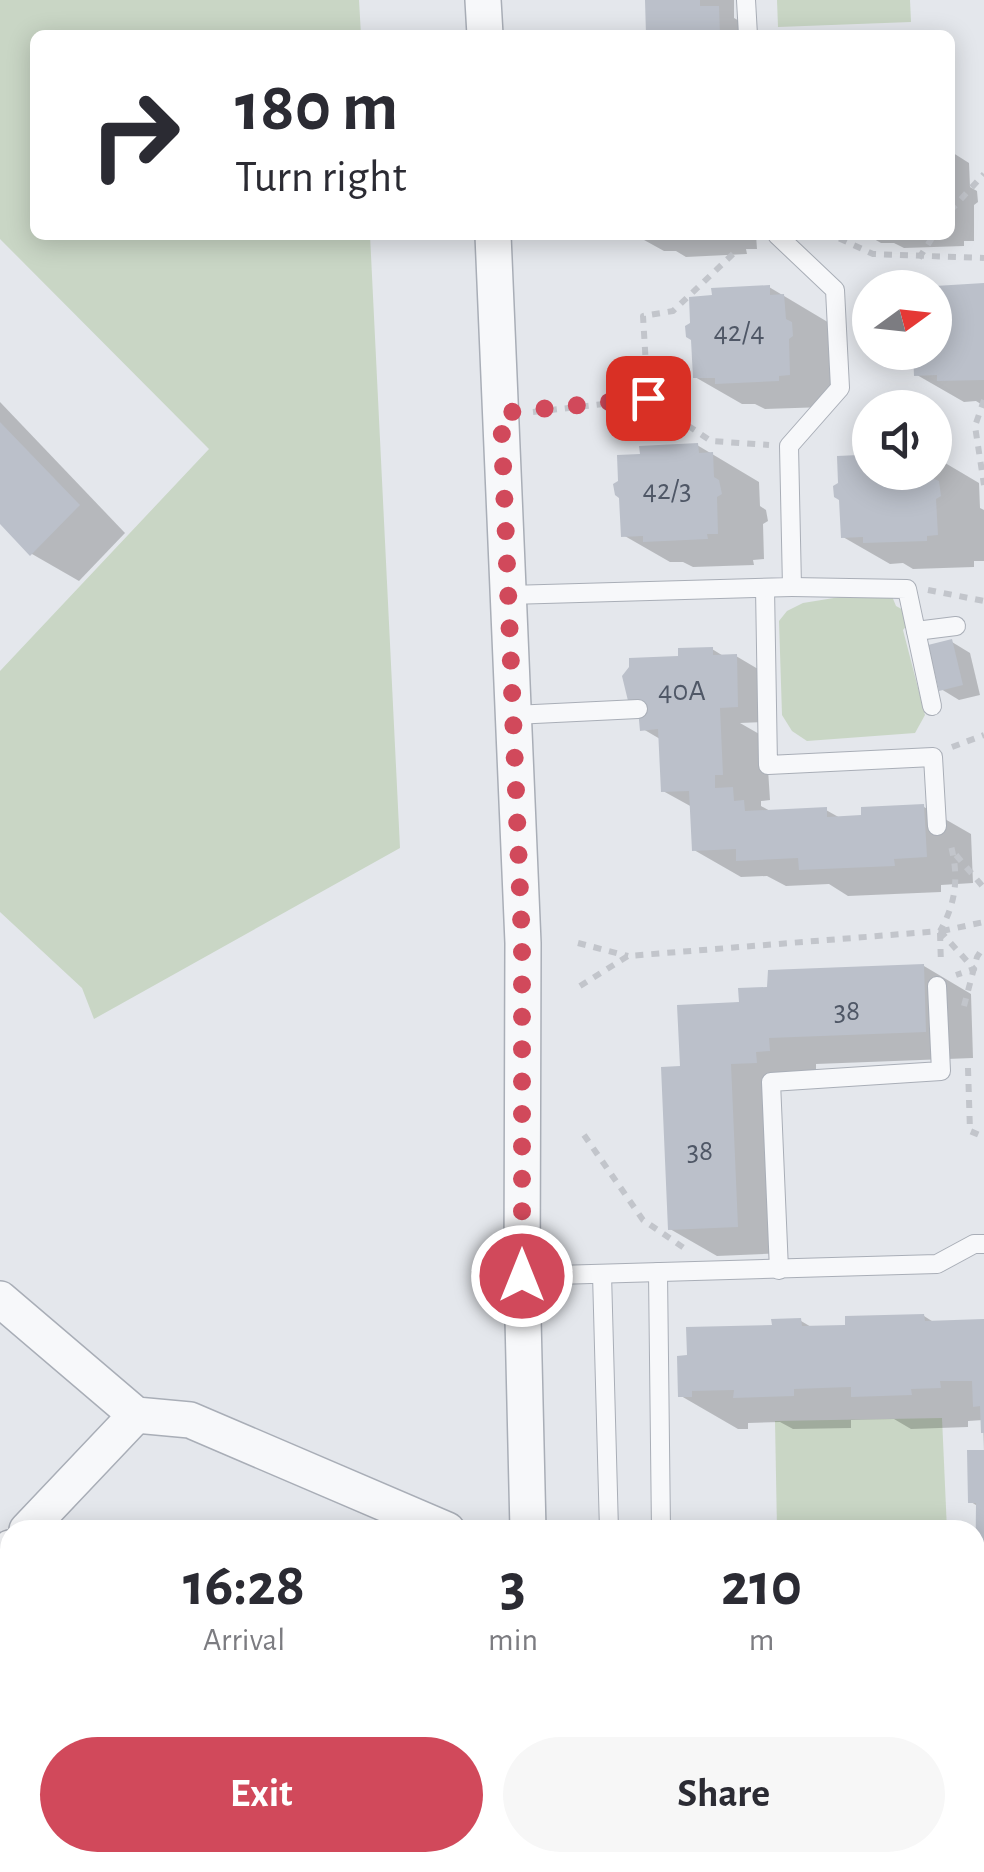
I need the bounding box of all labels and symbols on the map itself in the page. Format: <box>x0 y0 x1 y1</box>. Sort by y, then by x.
north arrow <box>852 270 952 370</box>
house number: 42/4 <box>713 317 765 347</box>
pin <box>606 356 691 441</box>
house number: 42/3 <box>642 475 692 505</box>
house number: 40А <box>658 676 706 706</box>
house number: 38 <box>834 996 860 1026</box>
house number: 38 <box>687 1136 713 1166</box>
position arrow <box>470 1224 574 1328</box>

